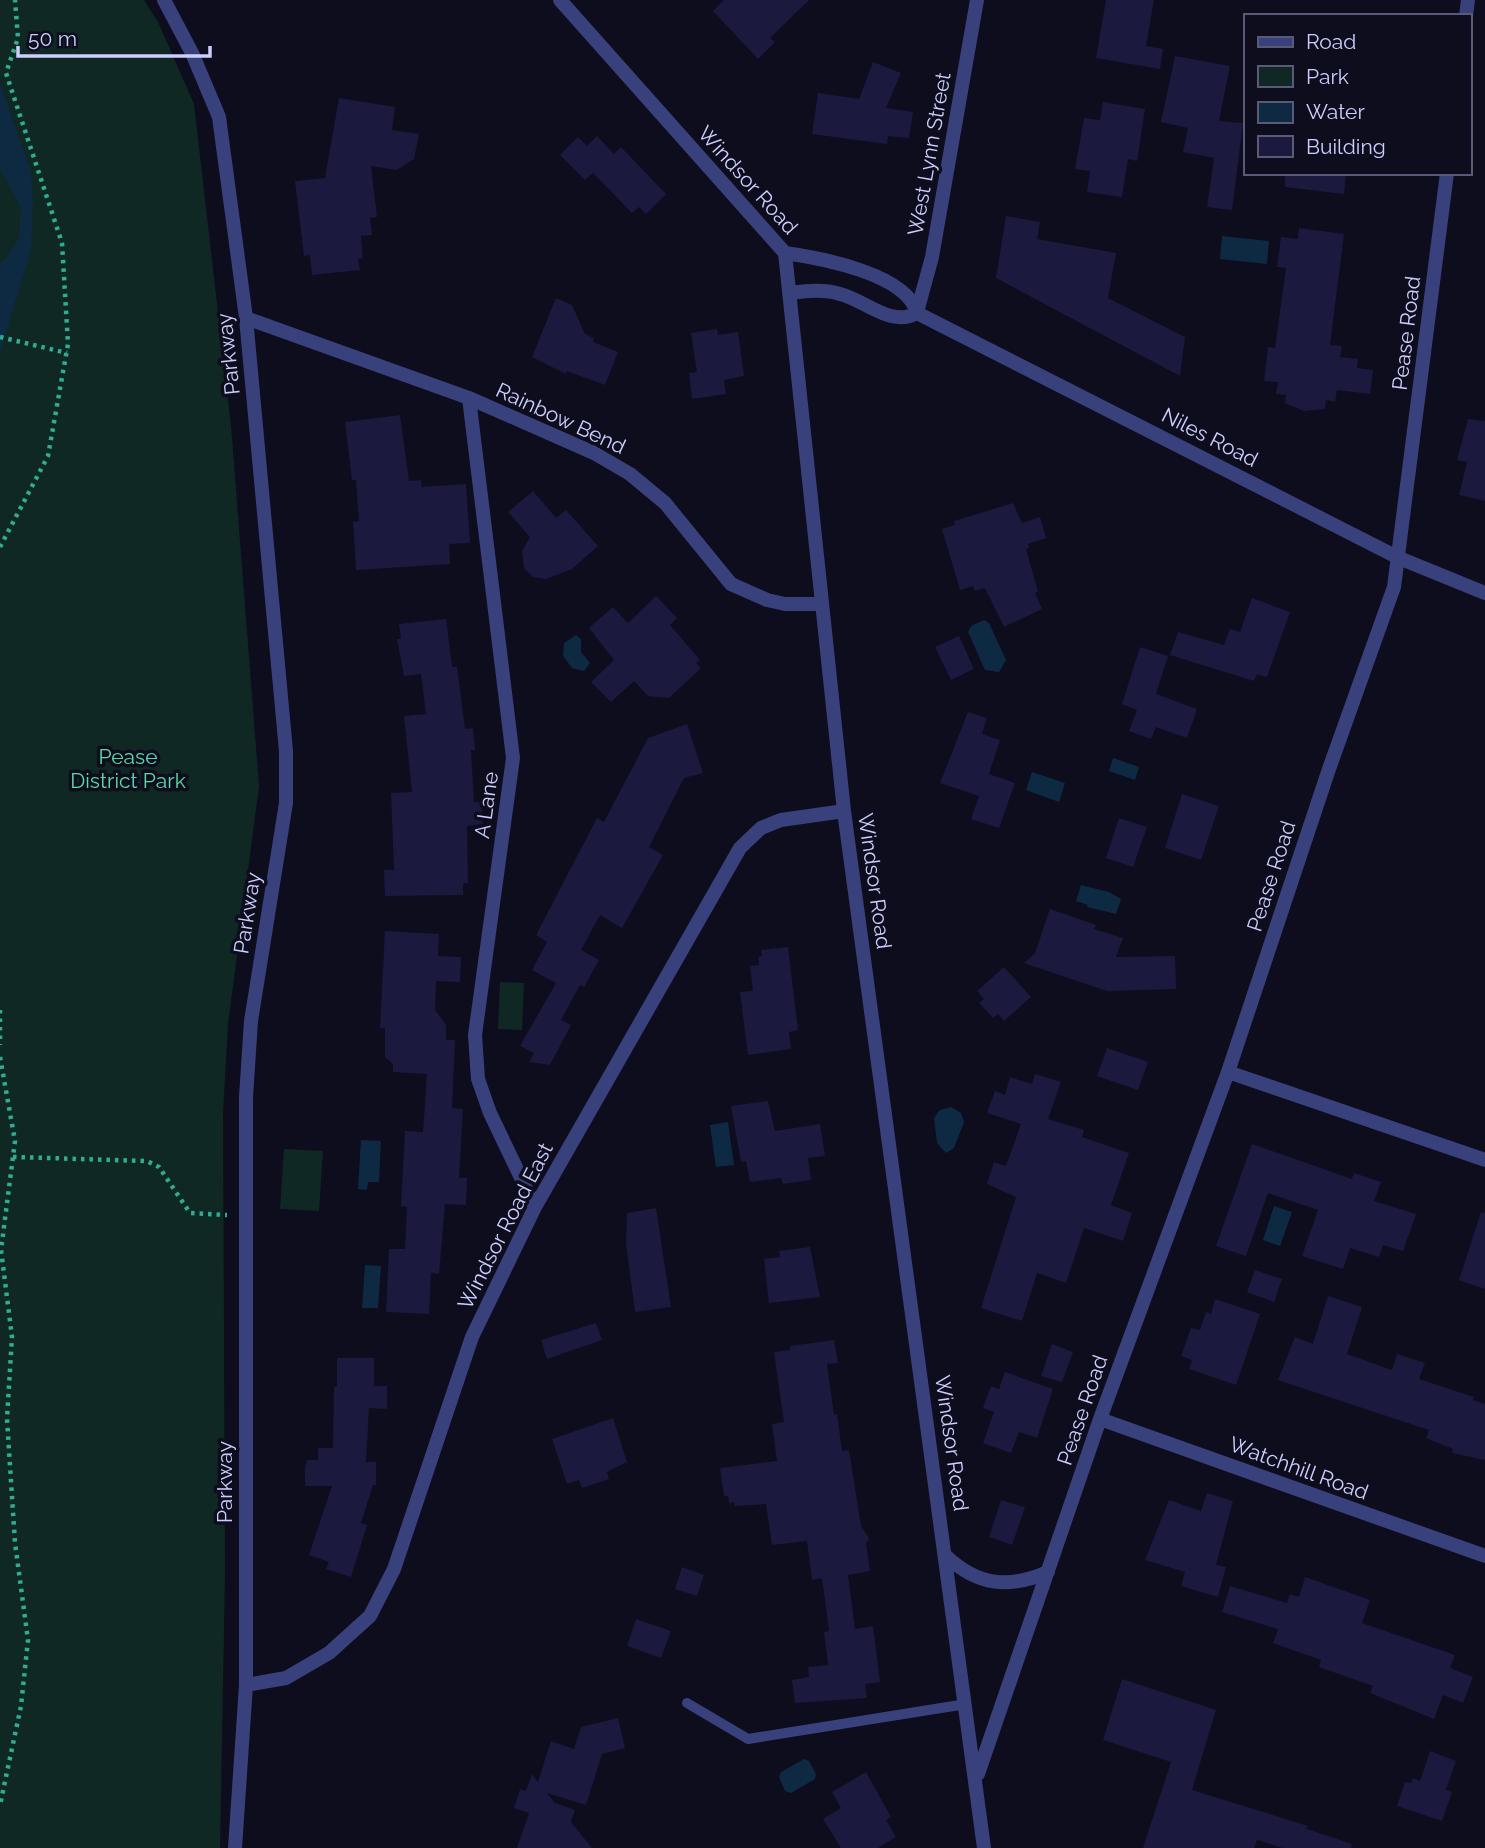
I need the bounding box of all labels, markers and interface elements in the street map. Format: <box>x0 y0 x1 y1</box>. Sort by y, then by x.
scale bar <box>18 14 210 58</box>
legend <box>1244 14 1471 175</box>
text: 50 m <box>28 26 77 51</box>
text: Road <box>1306 29 1356 54</box>
text: Park <box>1306 64 1349 89</box>
street label: West Lynn Street <box>902 70 956 238</box>
text: Water <box>1306 99 1365 124</box>
street label: Windsor Road <box>693 121 803 239</box>
text: Building <box>1306 134 1386 159</box>
street label: Pease Road <box>1387 274 1425 392</box>
street label: Parkway <box>211 312 245 396</box>
street label: Rainbow Bend <box>492 377 630 459</box>
street label: Niles Road <box>1158 402 1262 472</box>
park label: Pease District Park <box>70 744 186 793</box>
street label: A Lane <box>469 770 503 840</box>
street label: Windsor Road <box>853 811 897 951</box>
street label: Pease Road <box>1241 818 1301 934</box>
street label: Parkway <box>228 870 266 956</box>
street label: Windsor Road East <box>452 1138 558 1314</box>
street label: Pease Road <box>1051 1352 1113 1468</box>
street label: Windsor Road <box>930 1373 974 1513</box>
street label: Watchhill Road <box>1226 1431 1372 1505</box>
street label: Parkway <box>212 1441 237 1523</box>

